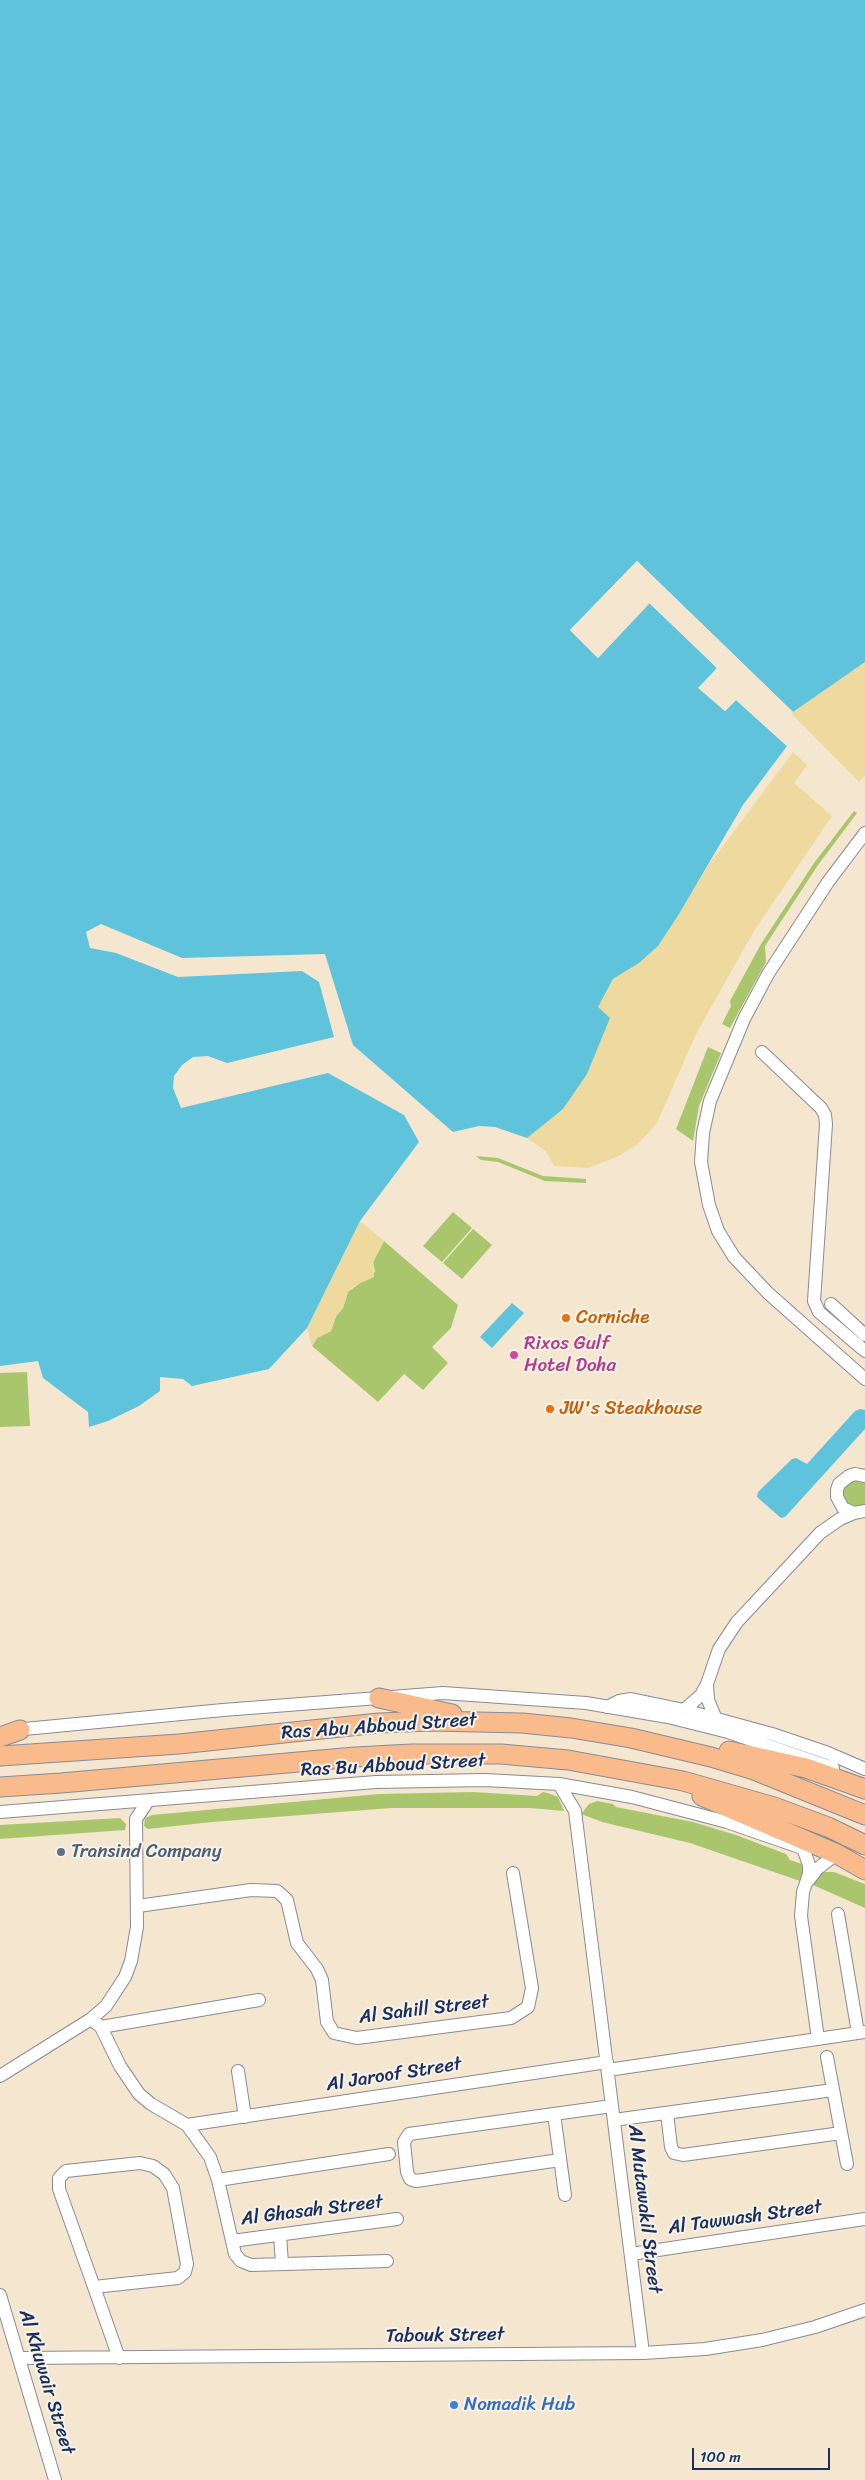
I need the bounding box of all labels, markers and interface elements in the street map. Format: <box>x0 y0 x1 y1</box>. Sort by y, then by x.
place label: Corniche <box>576 1307 649 1329</box>
marker: Corniche <box>560 1312 572 1324</box>
place label: Rixos Gulf Hotel Doha <box>524 1333 616 1377</box>
marker: Rixos Gulf Hotel Doha <box>508 1349 520 1361</box>
place label: JW's Steakhouse <box>560 1398 702 1420</box>
marker: JW's Steakhouse <box>544 1403 556 1415</box>
street label: Ras Abu Abboud Street <box>281 1709 477 1745</box>
street label: Ras Bu Abboud Street <box>300 1750 486 1782</box>
place label: Transind Company <box>71 1841 221 1863</box>
marker: Transind Company <box>55 1846 67 1858</box>
street label: Al Sahill Street <box>358 1991 490 2029</box>
street label: Al Jaroof Street <box>325 2053 463 2097</box>
street label: Al Mutawakil Street <box>622 2123 666 2295</box>
street label: Al Ghasah Street <box>240 2191 384 2231</box>
street label: Al Tawwash Street <box>667 2196 823 2240</box>
street label: Al Khuwair Street <box>13 2307 79 2457</box>
street label: Tabouk Street <box>385 2324 505 2348</box>
place label: Nomadik Hub <box>464 2394 575 2416</box>
marker: Nomadik Hub <box>448 2399 460 2411</box>
scale bar <box>695 2438 832 2470</box>
text: 100 m <box>700 2444 741 2470</box>

